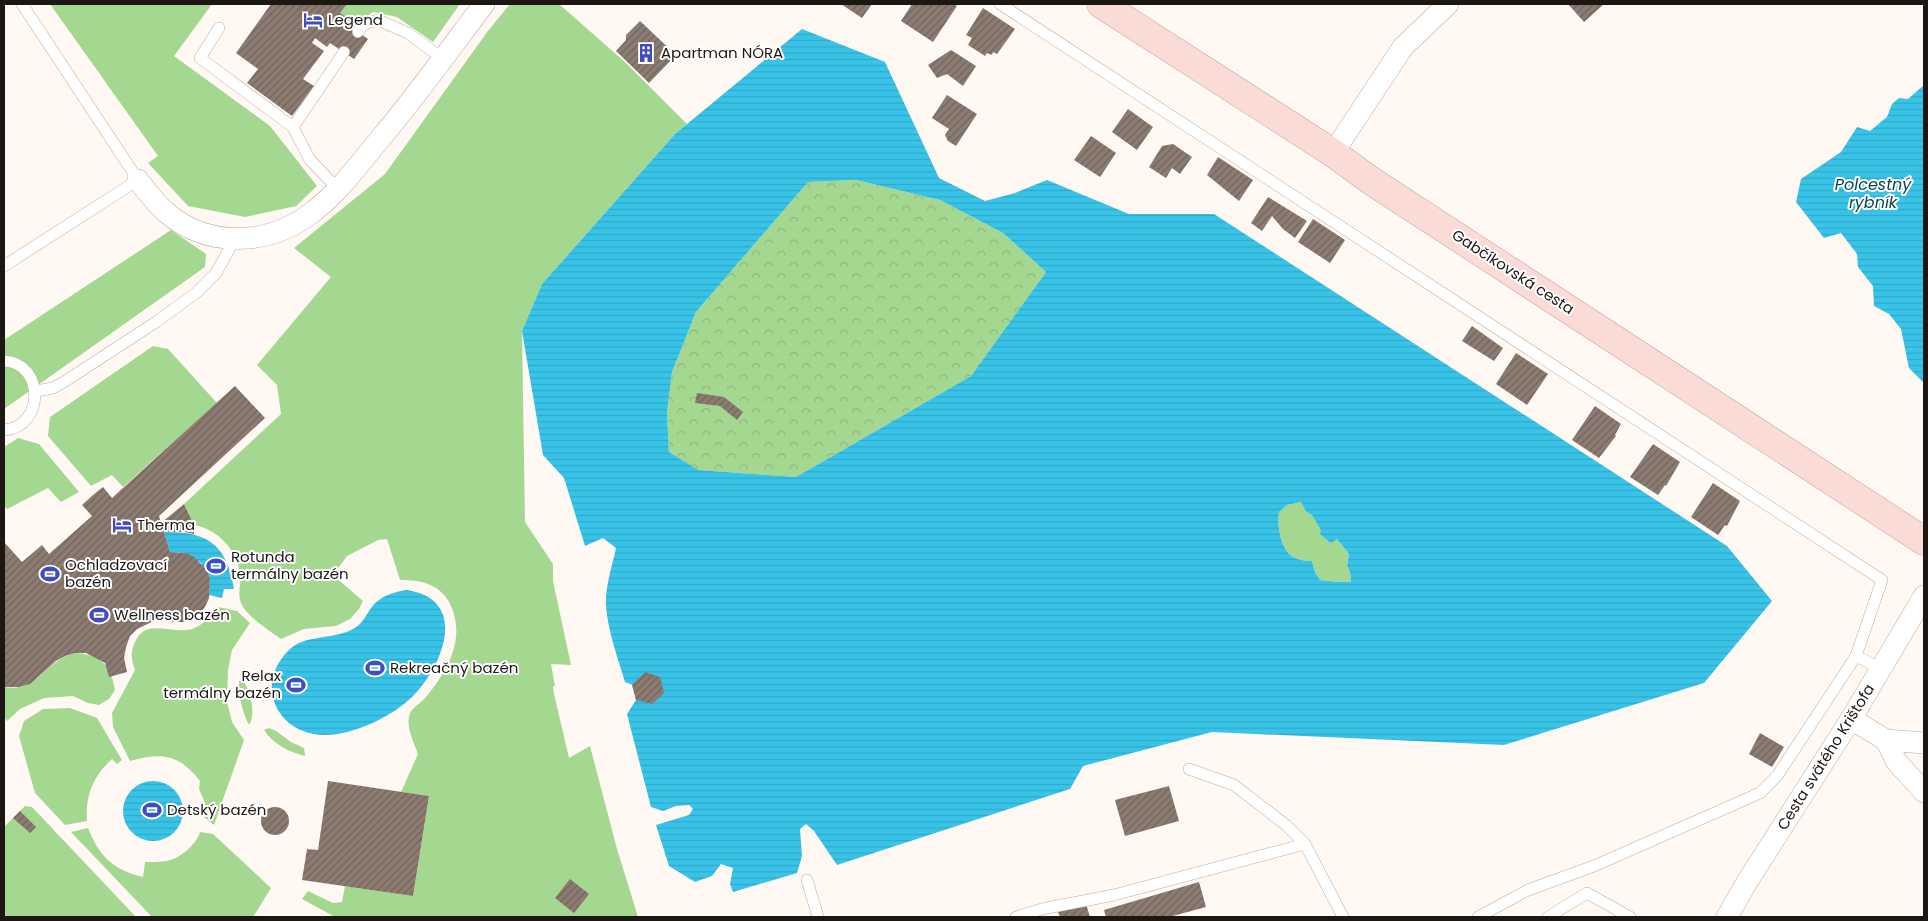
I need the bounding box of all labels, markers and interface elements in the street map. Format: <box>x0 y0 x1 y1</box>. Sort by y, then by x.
hotel icon: Legend <box>302 9 324 31</box>
place label: Legend <box>328 9 383 30</box>
building icon: Apartman NÓRA <box>635 42 657 64</box>
place label: Apartman NÓRA <box>661 42 783 63</box>
water label: Polcestný rybník <box>1835 173 1912 214</box>
street label: Gabčíkovská cesta <box>1448 224 1579 319</box>
hotel icon: Therma <box>111 514 133 536</box>
place label: Therma <box>137 514 195 535</box>
place label: Rotunda termálny bazén <box>231 546 349 584</box>
place label: Ochladzovací bazén <box>65 554 168 592</box>
sports icon: Rotunda termálny bazén <box>205 555 227 577</box>
sports icon: Ochladzovací bazén <box>39 563 61 585</box>
sports icon: Wellness bazén <box>88 604 110 626</box>
place label: Wellness bazén <box>114 604 230 625</box>
sports icon: Rekreačný bazén <box>364 657 386 679</box>
place label: Rekreačný bazén <box>390 657 518 678</box>
place label: Relax termálny bazén <box>163 665 281 703</box>
sports icon: Relax termálny bazén <box>285 674 307 696</box>
street label: Cesta svätého Krištofa <box>1772 680 1879 834</box>
sports icon: Detský bazén <box>141 799 163 821</box>
place label: Detský bazén <box>167 799 266 820</box>

